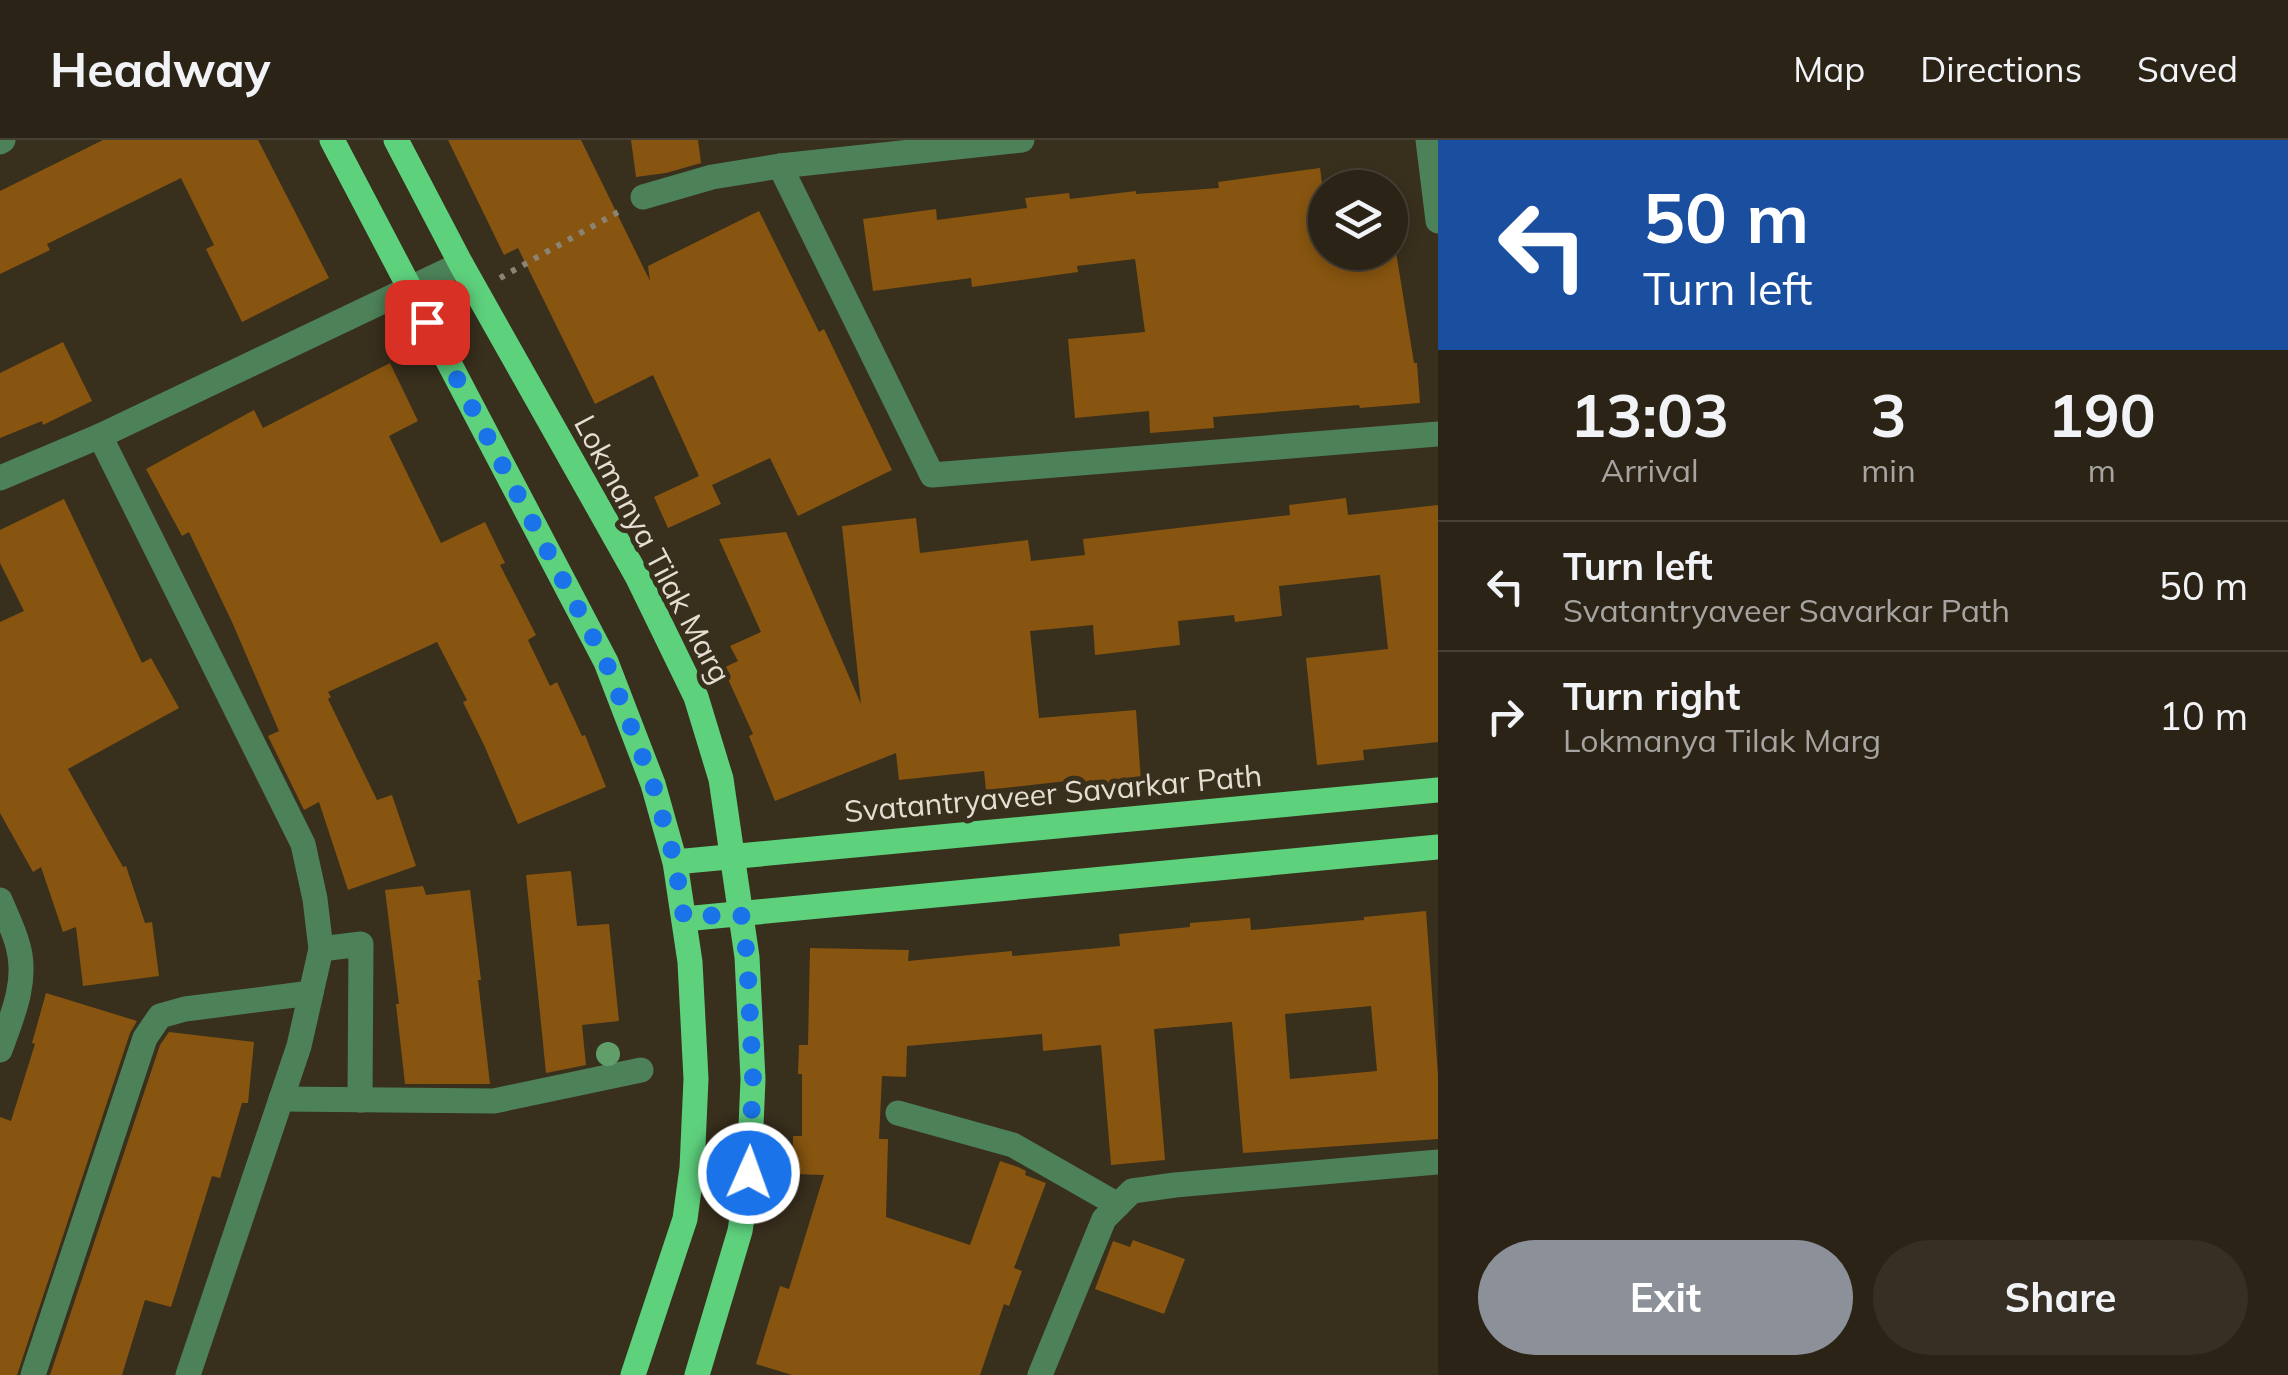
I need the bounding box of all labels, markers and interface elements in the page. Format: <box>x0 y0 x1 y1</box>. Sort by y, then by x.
text: Headway <box>50 39 270 99</box>
text: Map <box>1793 47 1865 91</box>
text: Directions <box>1920 47 2082 91</box>
text: Saved <box>2137 47 2238 91</box>
map controls <box>1308 170 1408 270</box>
button: layers <box>1308 170 1408 270</box>
text: 50 m <box>1643 173 1809 261</box>
icon: left <box>1478 180 1608 310</box>
text: Turn left <box>1643 260 1812 316</box>
pin <box>385 280 470 365</box>
icon: arrive <box>400 295 455 350</box>
text: 13:03 <box>1570 377 1729 452</box>
text: 3 <box>1870 377 1906 452</box>
text: 190 <box>2048 377 2156 452</box>
street label: Lokmanya Tilak Marg <box>566 408 740 690</box>
text: Arrival <box>1601 450 1699 490</box>
text: min <box>1861 450 1916 490</box>
text: m <box>2088 450 2116 490</box>
text: Turn left <box>1563 542 1713 590</box>
icon: left <box>1478 559 1533 614</box>
text: 50 m <box>2159 562 2248 610</box>
text: Svatantryaveer Savarkar Path <box>1563 590 2010 630</box>
text: Turn right <box>1563 672 1740 720</box>
icon: right <box>1478 689 1533 744</box>
text: 10 m <box>2159 692 2248 740</box>
text: Lokmanya Tilak Marg <box>1563 720 1881 760</box>
street label: Svatantryaveer Savarkar Path <box>843 756 1263 830</box>
position arrow <box>697 1121 801 1225</box>
button: Exit <box>1478 1240 1853 1355</box>
button: Share <box>1873 1240 2248 1355</box>

